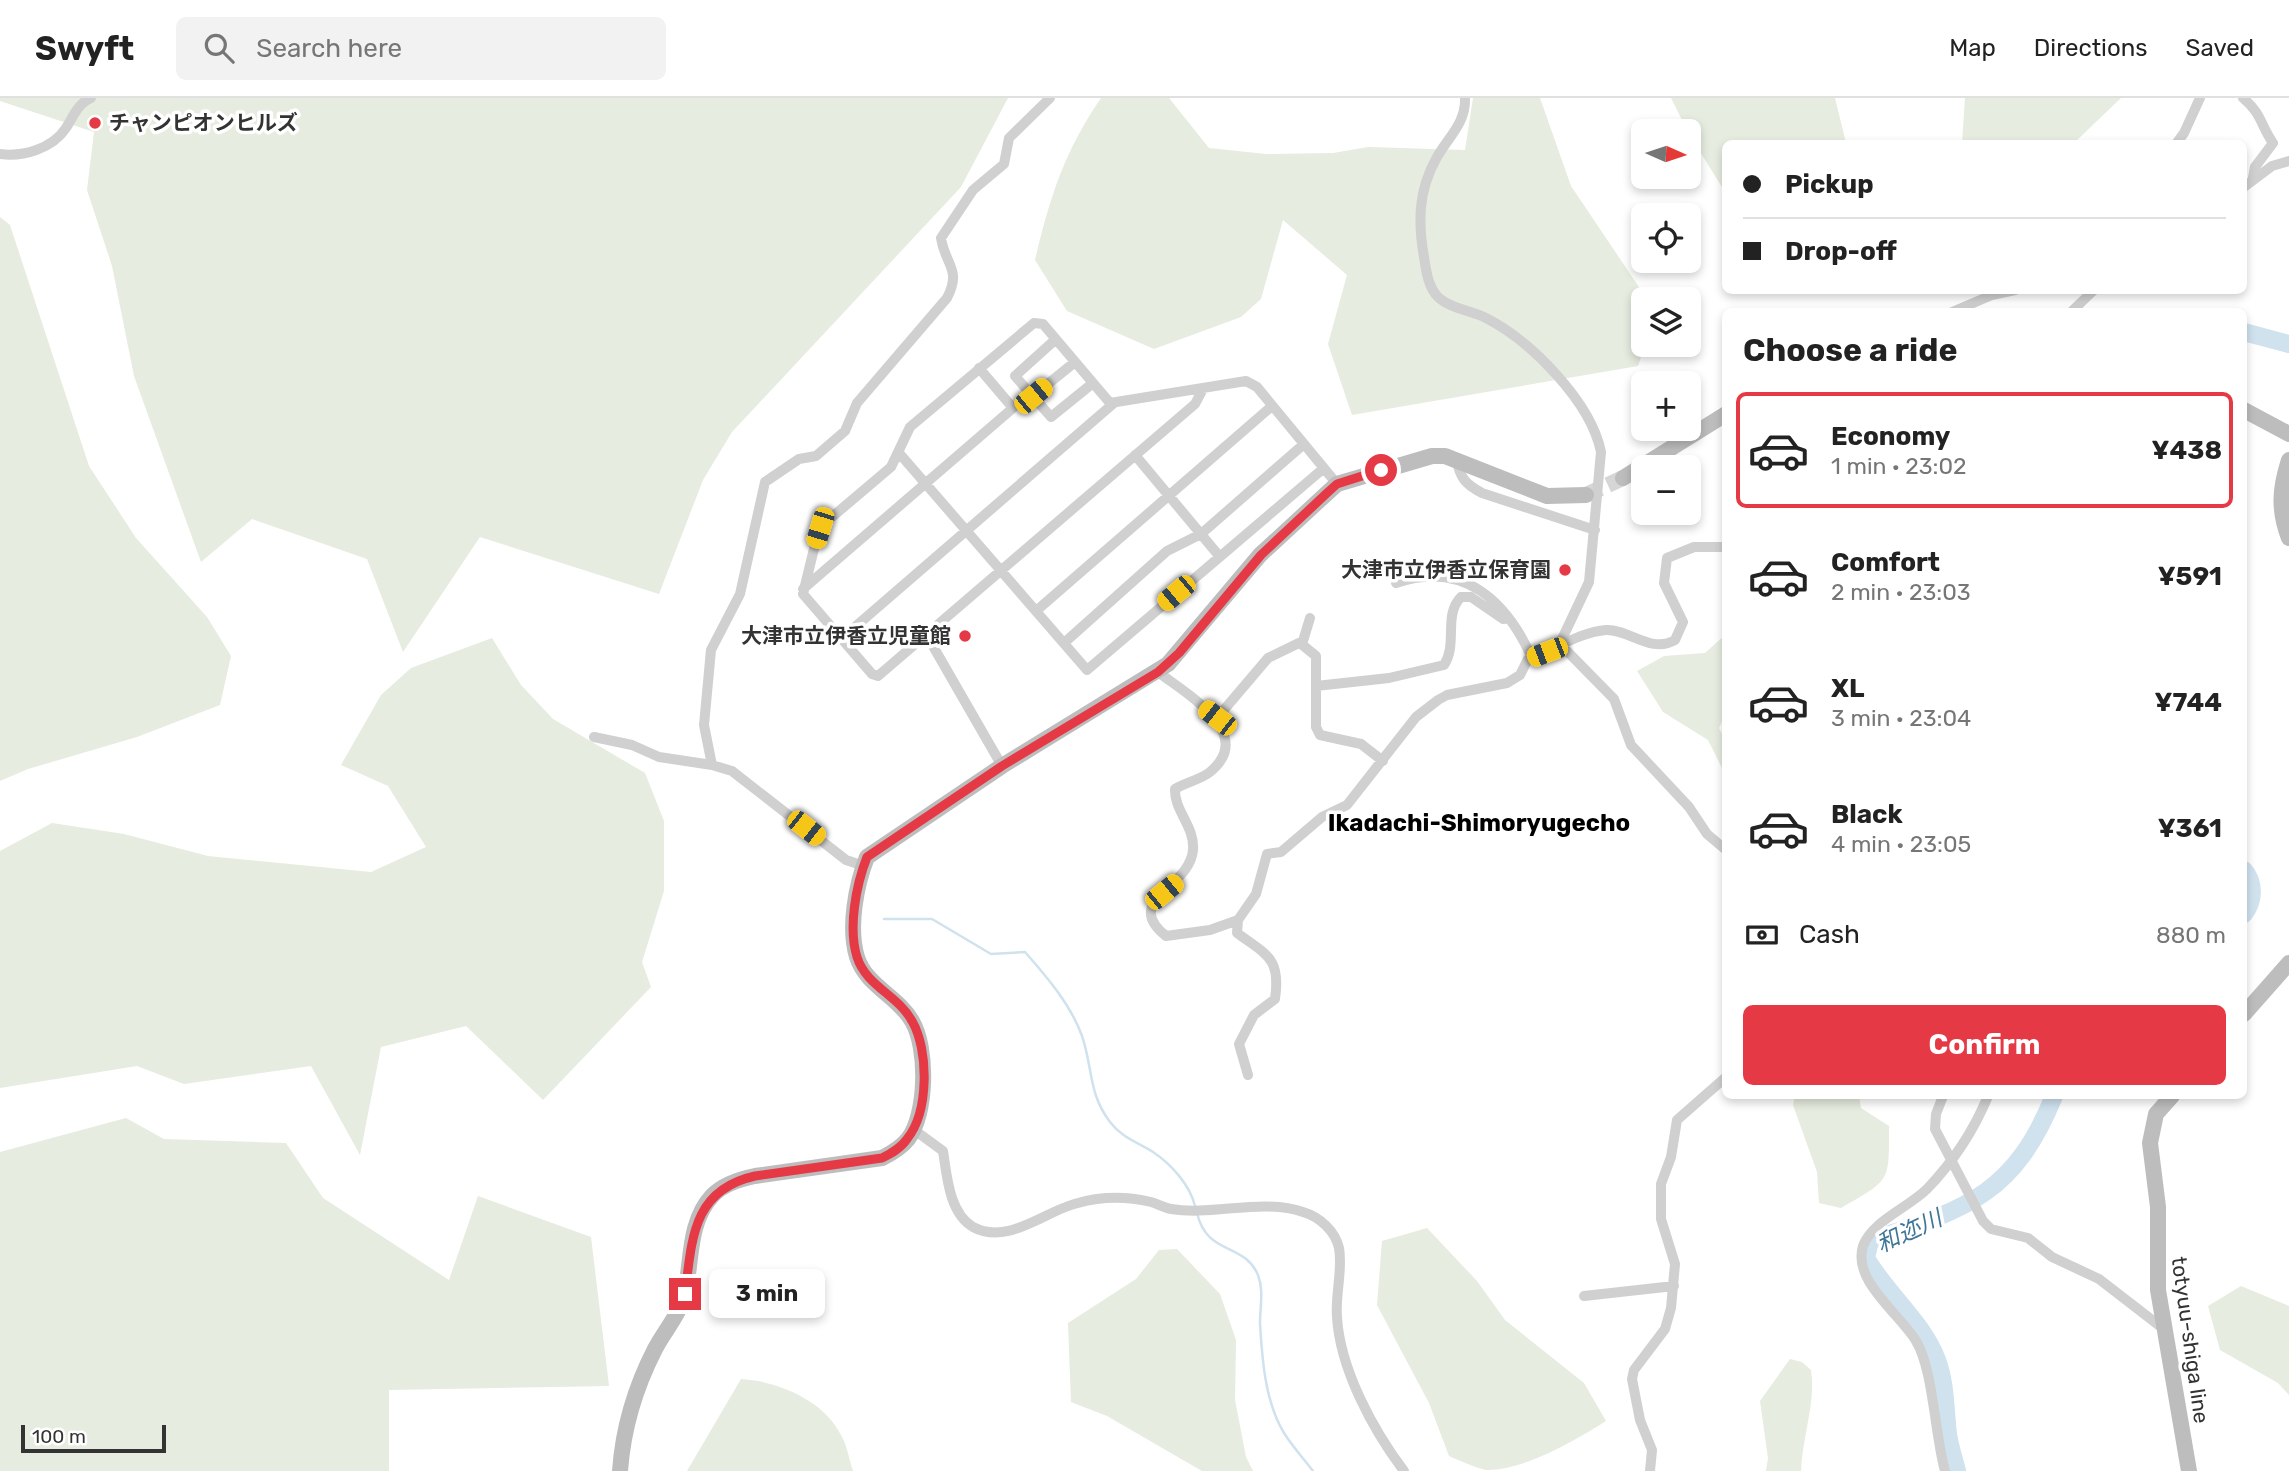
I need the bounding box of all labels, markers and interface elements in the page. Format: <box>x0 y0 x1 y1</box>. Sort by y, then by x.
search box <box>176 17 666 80</box>
text: Swyft <box>35 29 134 68</box>
icon: search <box>200 29 238 67</box>
text: Search here <box>256 33 402 64</box>
text: Map <box>1949 34 1996 62</box>
text: Directions <box>2034 34 2147 62</box>
text: Saved <box>2185 34 2254 62</box>
place label: チャンピオンヒルズ <box>109 110 298 135</box>
marker: チャンピオンヒルズ <box>87 115 103 131</box>
north arrow <box>1631 119 1701 189</box>
map controls <box>1631 119 1701 525</box>
text: Pickup <box>1785 169 1874 200</box>
button: locate <box>1631 203 1701 273</box>
text: Drop-off <box>1785 236 1897 267</box>
button: layers <box>1631 287 1701 357</box>
text: Choose a ride <box>1743 331 1957 369</box>
button: + <box>1631 371 1701 441</box>
car <box>1011 374 1056 418</box>
icon: car <box>1747 419 1810 482</box>
text: Economy <box>1831 421 1950 452</box>
text: ¥438 <box>2152 435 2222 466</box>
text: 1 min · 23:02 <box>1831 452 1967 480</box>
route start <box>1365 454 1397 486</box>
button: − <box>1631 455 1701 525</box>
car <box>804 505 837 551</box>
icon: car <box>1747 545 1810 608</box>
text: Comfort <box>1831 547 1940 578</box>
place label: 大津市立伊香立保育園 <box>1341 557 1551 582</box>
text: ¥591 <box>2158 561 2222 592</box>
marker: 大津市立伊香立保育園 <box>1557 562 1573 578</box>
car <box>1154 571 1199 615</box>
text: 2 min · 23:03 <box>1831 578 1971 606</box>
place label: 大津市立伊香立児童館 <box>741 623 951 648</box>
marker: 大津市立伊香立児童館 <box>957 628 973 644</box>
car <box>1524 635 1571 669</box>
icon: car <box>1747 671 1810 734</box>
text: XL <box>1831 673 1864 704</box>
text: ¥744 <box>2155 687 2222 718</box>
car <box>1194 697 1241 739</box>
text: 3 min · 23:04 <box>1831 704 1971 732</box>
icon: car <box>1747 797 1810 860</box>
text: Black <box>1831 799 1903 830</box>
car <box>783 807 830 849</box>
district label: Ikadachi-Shimoryugecho <box>1328 809 1630 837</box>
text: ¥361 <box>2158 813 2222 844</box>
text: 4 min · 23:05 <box>1831 830 1971 858</box>
car <box>1142 871 1187 913</box>
icon: cash <box>1743 916 1781 954</box>
text: Cash <box>1799 919 1860 950</box>
text: 880 m <box>2156 921 2226 949</box>
button: Confirm <box>1743 1005 2226 1085</box>
water label: 和迩川 <box>1872 1202 1949 1258</box>
street label: totyuu-shiga line <box>2166 1255 2215 1425</box>
callout: 3 min <box>710 1270 825 1318</box>
route end <box>669 1278 701 1310</box>
text: 3 min <box>736 1279 798 1307</box>
scale bar <box>21 1422 166 1454</box>
text: 100 m <box>32 1425 86 1448</box>

